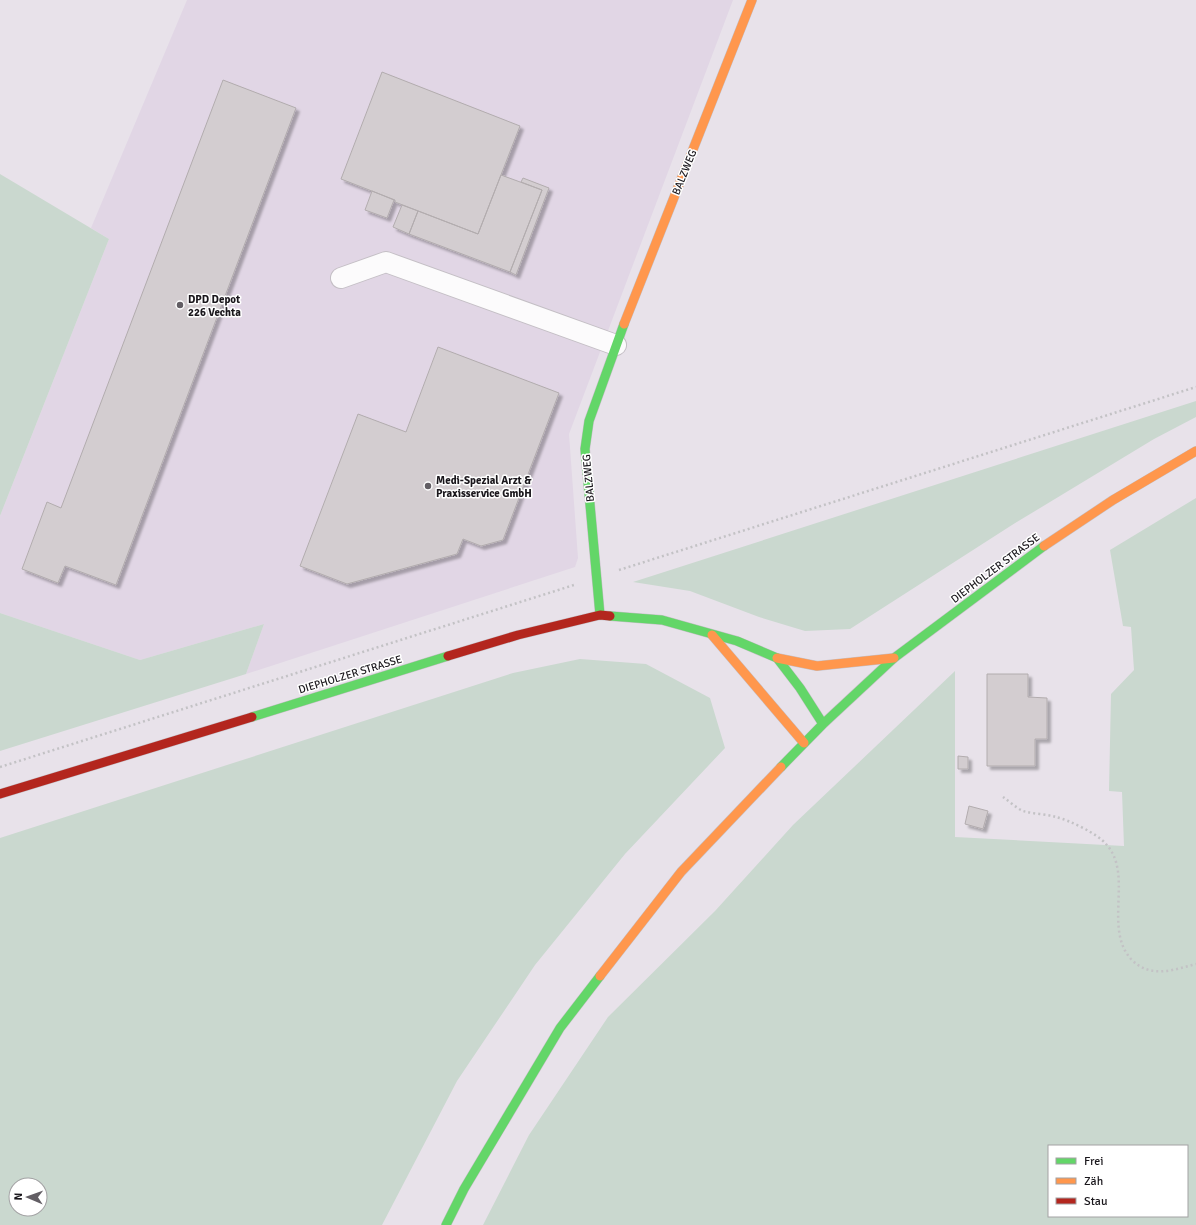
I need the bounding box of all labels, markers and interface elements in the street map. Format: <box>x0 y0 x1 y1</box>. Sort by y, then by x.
street label: BALZWEG <box>669 148 699 197</box>
place label: DPD Depot 226 Vechta <box>188 293 241 319</box>
marker: DPD Depot 226 Vechta <box>175 300 185 310</box>
street label: BALZWEG <box>580 454 597 502</box>
place label: Medi-Spezial Arzt & Praxisservice GmbH <box>436 474 532 500</box>
marker: Medi-Spezial Arzt & Praxisservice GmbH <box>423 481 433 491</box>
street label: DIEPHOLZER STRASSE <box>948 531 1042 606</box>
street label: DIEPHOLZER STRASSE <box>297 653 403 696</box>
legend <box>1048 1145 1188 1217</box>
text: Frei <box>1084 1154 1103 1169</box>
text: Zäh <box>1084 1174 1103 1189</box>
north arrow <box>8 1177 48 1217</box>
text: N <box>12 1193 25 1201</box>
text: Stau <box>1084 1194 1108 1209</box>

